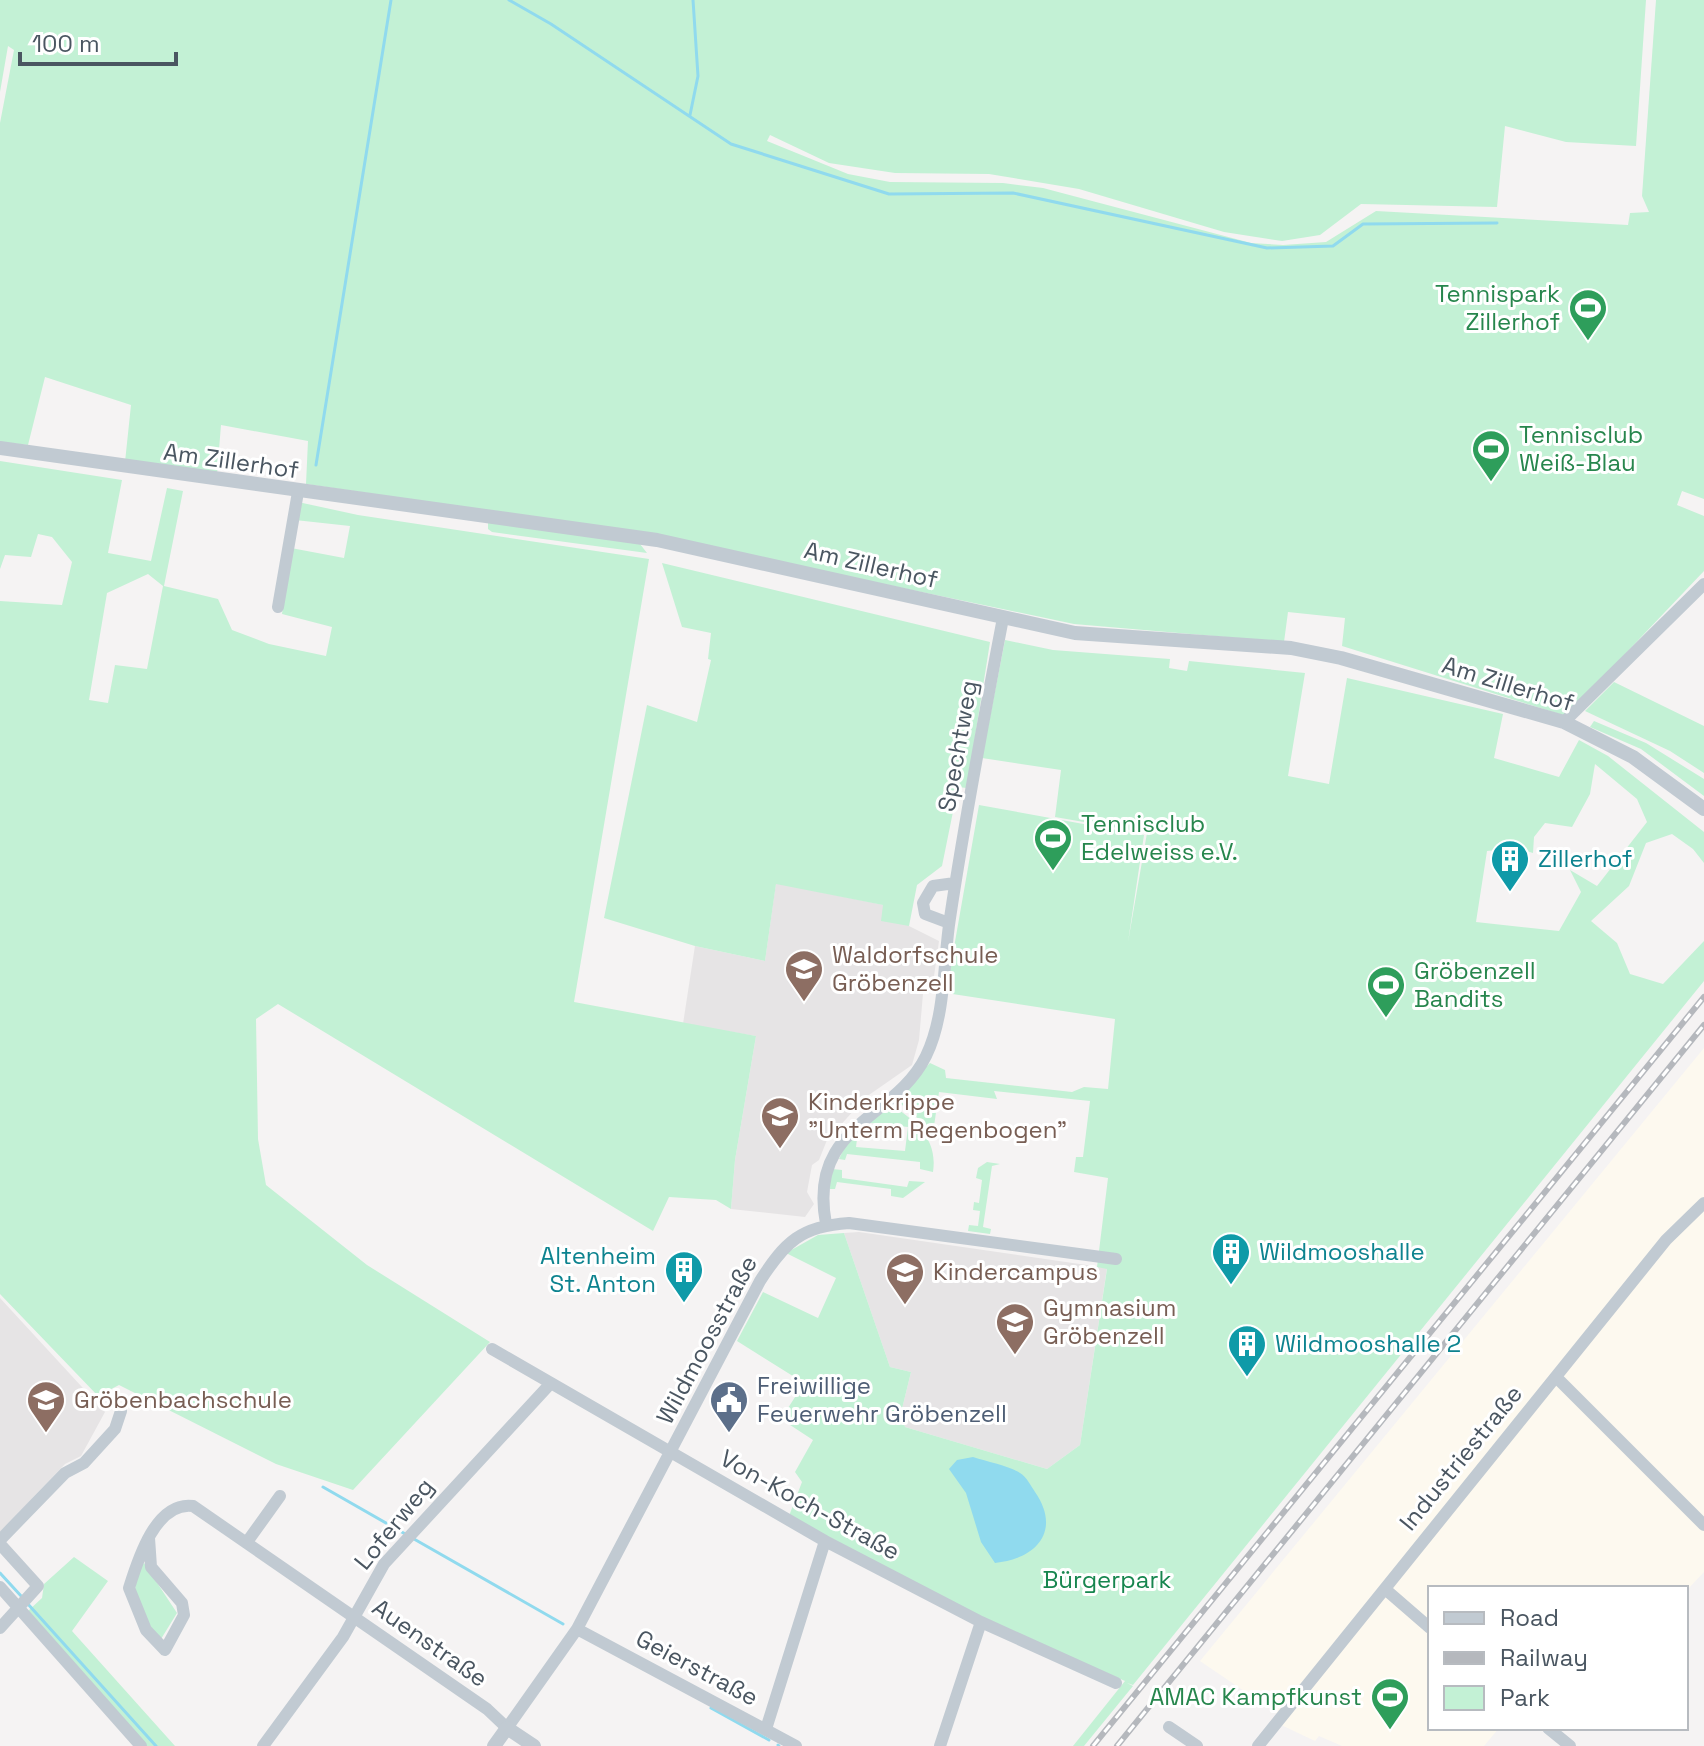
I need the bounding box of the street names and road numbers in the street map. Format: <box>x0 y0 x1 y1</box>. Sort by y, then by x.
street label: Am Zillerhof <box>161 436 301 485</box>
street label: Am Zillerhof <box>801 534 941 595</box>
street label: Am Zillerhof <box>1438 649 1578 718</box>
street label: Spechtweg <box>931 678 984 814</box>
street label: Wildmoosstraße <box>649 1250 764 1429</box>
street label: Industriestraße <box>1392 1379 1529 1537</box>
street label: Von-Koch-Straße <box>715 1442 906 1567</box>
street label: Loferweg <box>347 1471 440 1576</box>
street label: Auenstraße <box>367 1591 494 1694</box>
street label: Geierstraße <box>631 1622 764 1713</box>

